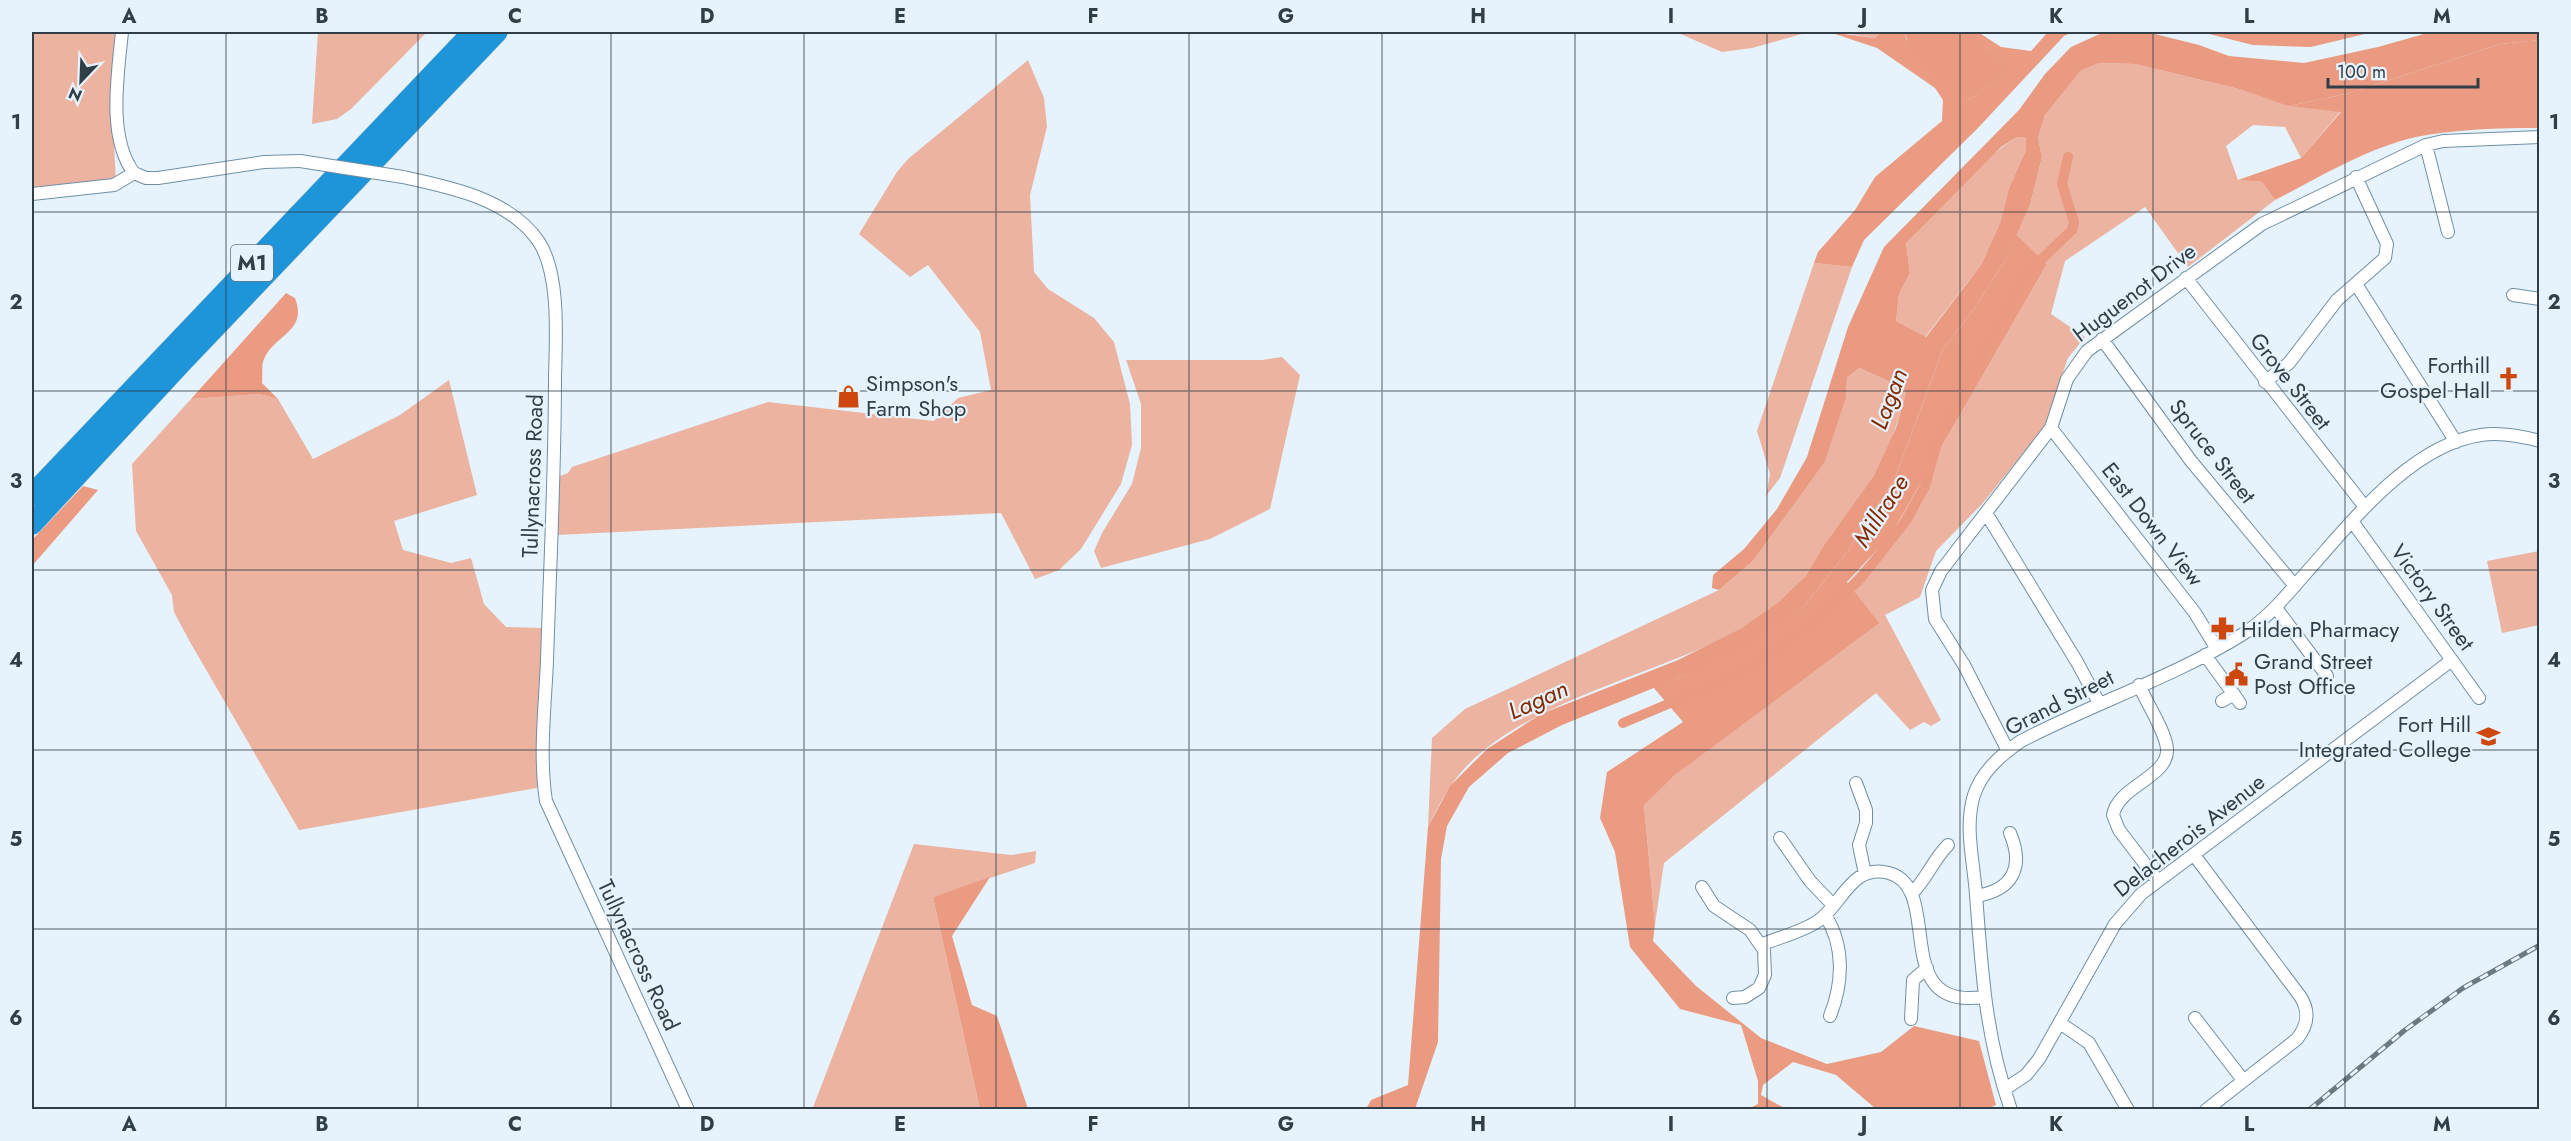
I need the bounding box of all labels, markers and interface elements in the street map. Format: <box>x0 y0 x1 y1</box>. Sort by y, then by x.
text: A <box>121 2 137 31</box>
text: B <box>315 2 329 31</box>
text: C <box>508 2 522 31</box>
text: D <box>700 2 714 31</box>
text: E <box>894 2 906 31</box>
text: F <box>1087 2 1099 31</box>
text: G <box>1278 2 1294 31</box>
text: H <box>1470 2 1486 31</box>
text: I <box>1668 2 1674 31</box>
text: J <box>1857 2 1867 31</box>
text: K <box>2049 2 2063 31</box>
text: L <box>2244 2 2255 31</box>
text: M <box>2433 2 2451 31</box>
north arrow <box>51 51 111 111</box>
scale bar <box>2328 51 2478 89</box>
text: 100 m <box>2337 59 2386 85</box>
text: N <box>65 81 86 107</box>
text: 1 <box>11 108 21 137</box>
text: 1 <box>2549 108 2559 137</box>
street label: Huguenot Drive <box>2066 235 2202 349</box>
road number: M1 <box>231 245 273 281</box>
text: 2 <box>9 288 23 317</box>
text: 2 <box>2547 288 2561 317</box>
street label: Grove Street <box>2243 326 2340 437</box>
place label: Forthill Gospel Hall <box>2380 349 2490 406</box>
water label: Lagan <box>1861 363 1916 434</box>
church icon: Forthill Gospel Hall <box>2495 365 2521 391</box>
place label: Simpson's Farm Shop <box>866 367 966 424</box>
shop icon: Simpson's Farm Shop <box>835 383 861 409</box>
street label: Spruce Street <box>2162 392 2264 511</box>
street label: Tullynacross Road <box>513 394 551 558</box>
street label: East Down View <box>2094 455 2212 593</box>
text: 3 <box>10 467 22 496</box>
text: 3 <box>2548 467 2560 496</box>
water label: Millrace <box>1844 468 1917 554</box>
street label: Victory Street <box>2383 537 2483 658</box>
place label: Hilden Pharmacy <box>2241 613 2400 645</box>
pharmacy icon: Hilden Pharmacy <box>2210 616 2236 642</box>
place label: Grand Street Post Office <box>2254 645 2373 702</box>
text: 4 <box>9 646 23 675</box>
text: 4 <box>2547 646 2561 675</box>
street label: Grand Street <box>1999 661 2120 743</box>
public building icon: Grand Street Post Office <box>2223 661 2249 687</box>
water label: Lagan <box>1502 671 1573 728</box>
place label: Fort Hill Integrated College <box>2299 708 2471 765</box>
school or university icon: Fort Hill Integrated College <box>2476 724 2502 750</box>
street label: Delacherois Avenue <box>2107 766 2271 904</box>
text: 5 <box>10 825 23 854</box>
text: 5 <box>2548 825 2561 854</box>
street label: Tullynacross Road <box>590 874 688 1036</box>
text: 6 <box>9 1004 23 1033</box>
text: 6 <box>2547 1004 2561 1033</box>
text: A <box>121 1110 137 1139</box>
text: B <box>315 1110 329 1139</box>
text: C <box>508 1110 522 1139</box>
text: D <box>700 1110 714 1139</box>
text: E <box>894 1110 906 1139</box>
text: F <box>1087 1110 1099 1139</box>
text: G <box>1278 1110 1294 1139</box>
text: H <box>1470 1110 1486 1139</box>
text: I <box>1668 1110 1674 1139</box>
text: J <box>1857 1110 1867 1139</box>
text: K <box>2049 1110 2063 1139</box>
text: L <box>2244 1110 2255 1139</box>
text: M <box>2433 1110 2451 1139</box>

